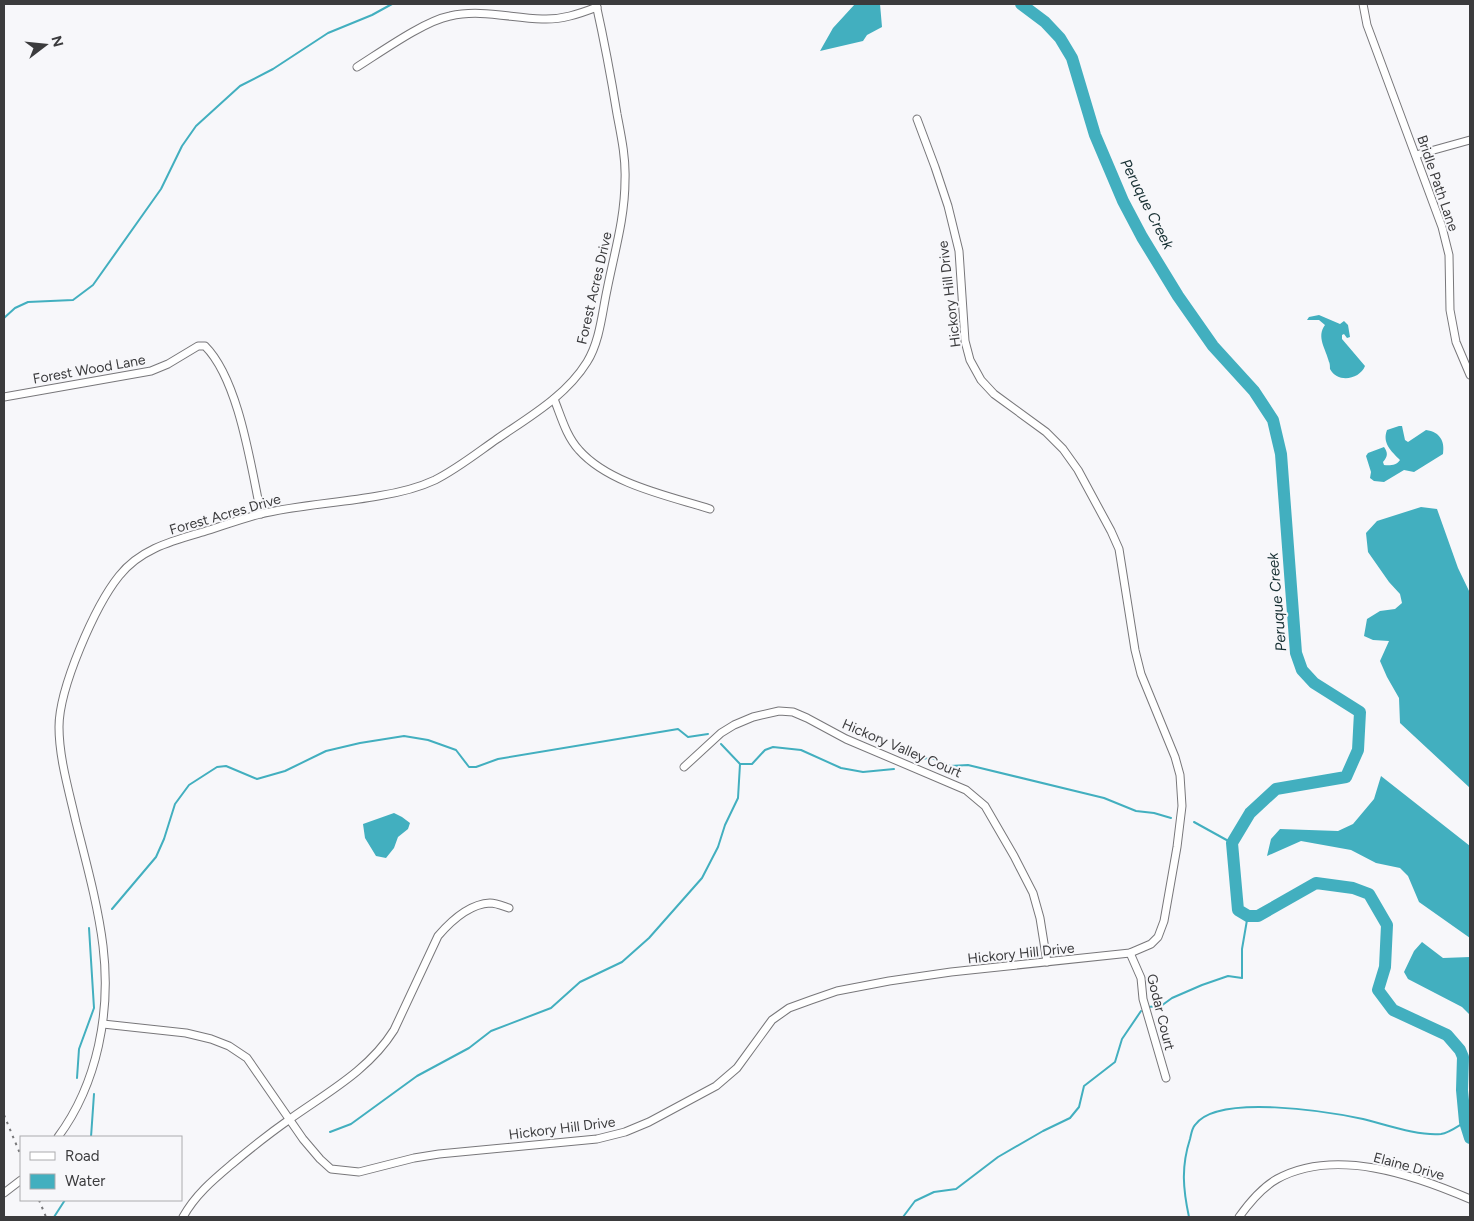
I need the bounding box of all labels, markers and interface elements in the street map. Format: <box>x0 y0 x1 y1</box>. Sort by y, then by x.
north arrow <box>20 20 70 70</box>
text: N <box>47 34 67 49</box>
street label: Bridle Path Lane <box>1413 133 1462 234</box>
water label: Peruque Creek <box>1117 156 1178 253</box>
street label: Forest Acres Drive <box>573 230 616 346</box>
street label: Hickory Hill Drive <box>934 239 964 348</box>
street label: Forest Wood Lane <box>31 351 147 388</box>
street label: Forest Acres Drive <box>168 490 283 538</box>
water label: Peruque Creek <box>1264 551 1290 652</box>
street label: Hickory Valley Court <box>839 716 964 781</box>
street label: Hickory Hill Drive <box>967 939 1076 968</box>
street label: Godar Court <box>1143 972 1178 1052</box>
street label: Hickory Hill Drive <box>508 1113 617 1143</box>
legend <box>20 1136 182 1201</box>
text: Road <box>65 1147 100 1165</box>
street label: Elaine Drive <box>1371 1149 1447 1184</box>
text: Water <box>65 1172 105 1190</box>

